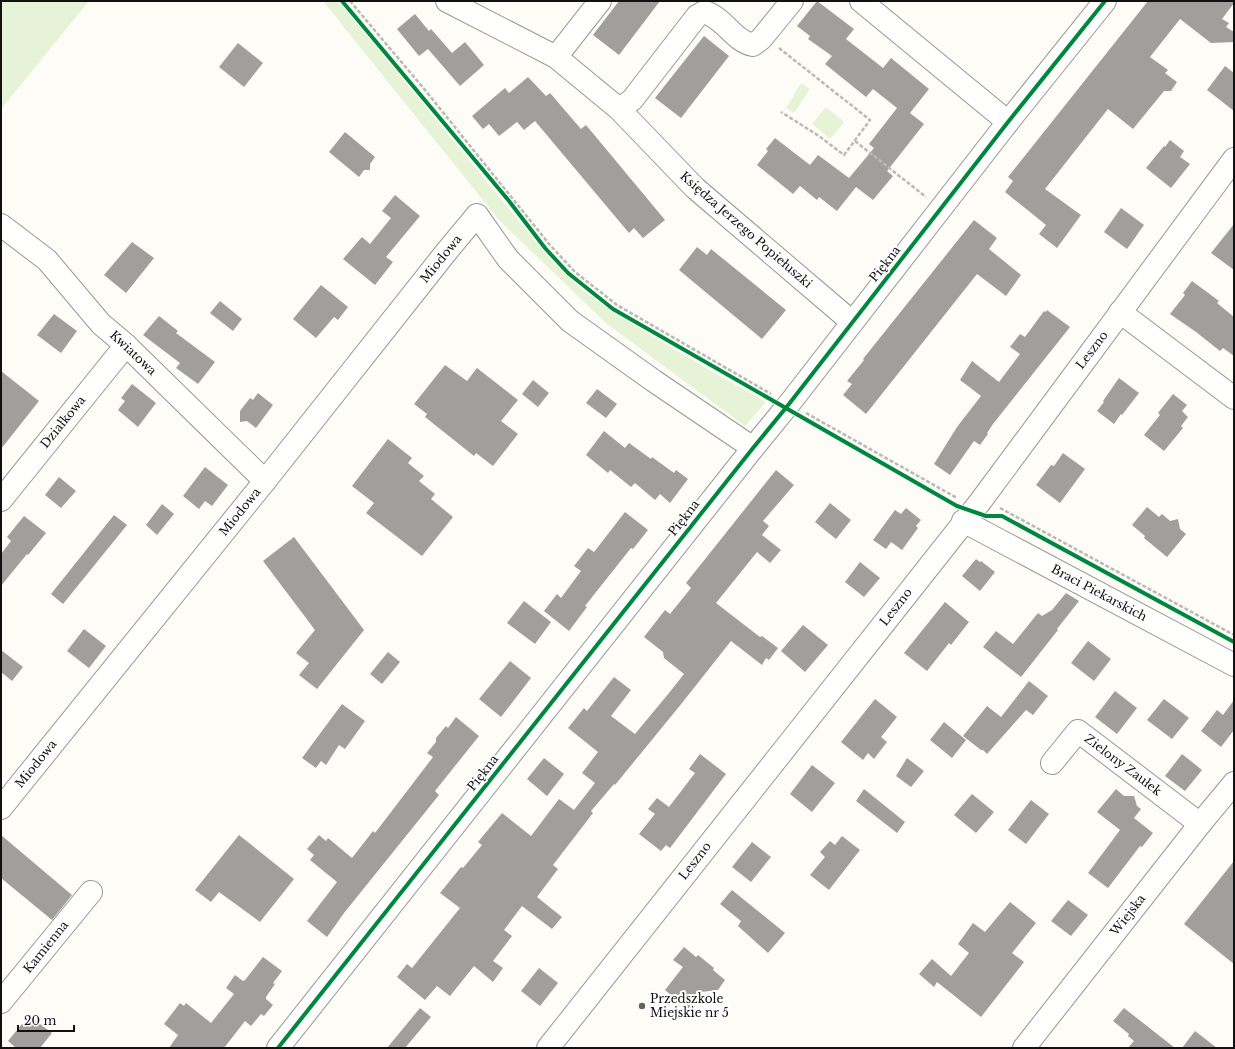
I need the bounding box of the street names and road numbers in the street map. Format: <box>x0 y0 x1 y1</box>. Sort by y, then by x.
street label: Księdza Jerzego Popiełuszki <box>677 168 815 291</box>
street label: Miodowa <box>417 231 465 286</box>
street label: Piękna <box>866 242 904 285</box>
street label: Kwiatowa <box>107 327 160 378</box>
street label: Leszno <box>1072 328 1111 372</box>
street label: Działkowa <box>37 392 89 451</box>
street label: Miodowa <box>216 484 264 539</box>
street label: Piękna <box>665 496 703 539</box>
street label: Braci Piekarskich <box>1049 561 1150 624</box>
street label: Leszno <box>876 585 915 629</box>
street label: Zielony Zaułek <box>1082 731 1165 799</box>
street label: Miodowa <box>12 736 60 791</box>
street label: Piękna <box>464 751 502 794</box>
street label: Leszno <box>675 839 714 883</box>
street label: Wiejska <box>1106 891 1149 939</box>
street label: Kamienna <box>20 917 71 976</box>

